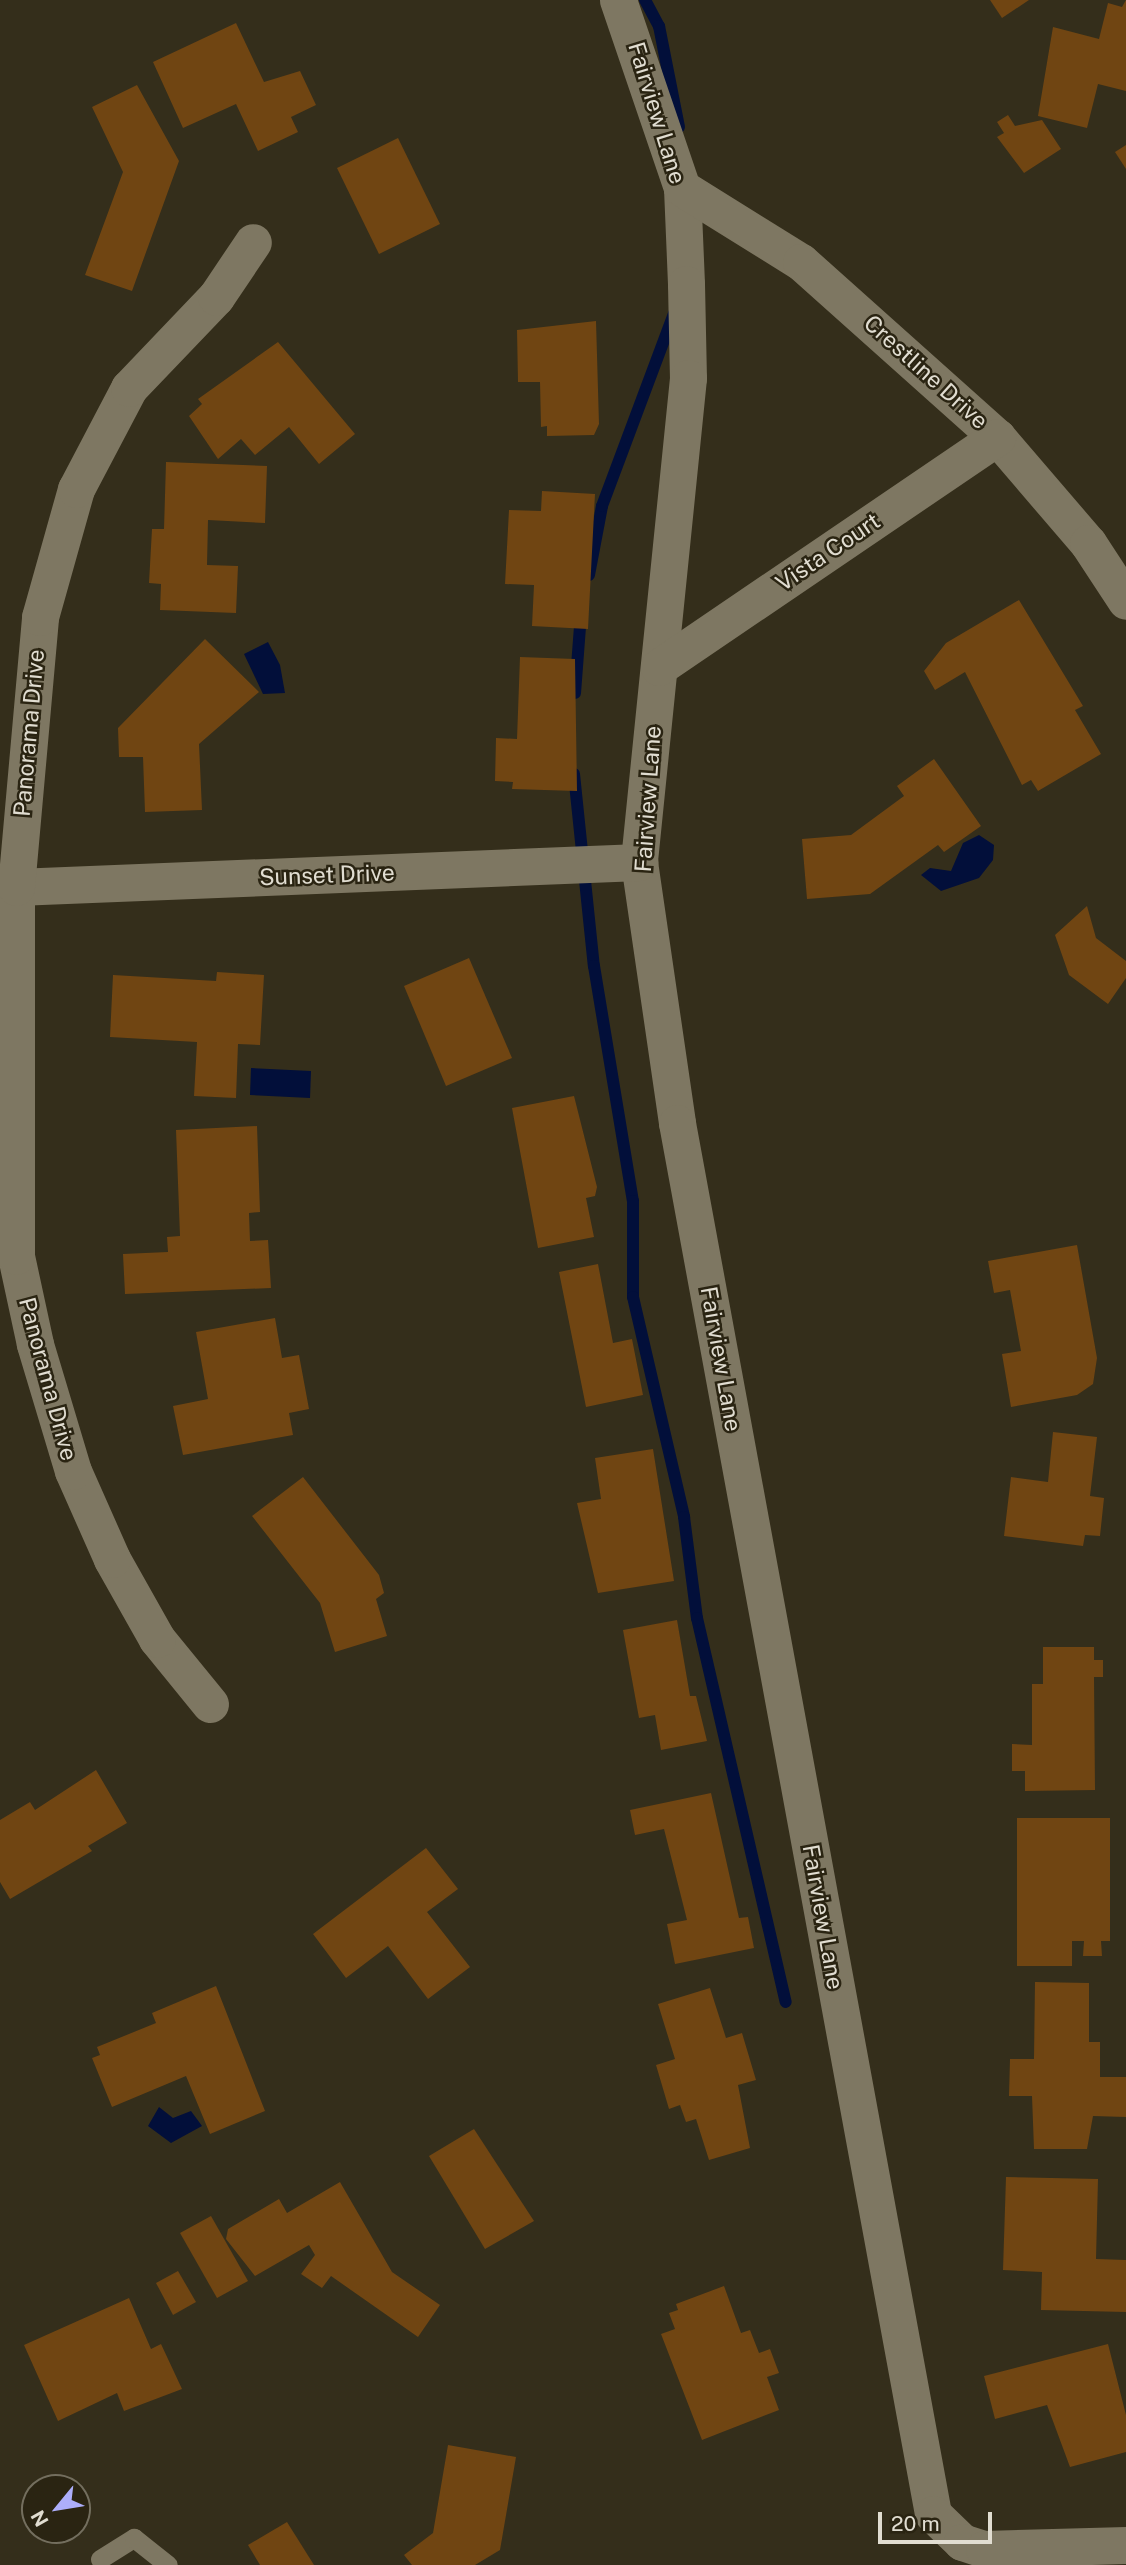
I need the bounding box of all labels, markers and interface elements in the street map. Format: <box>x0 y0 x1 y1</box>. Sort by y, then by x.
street label: Fairview Lane <box>622 39 692 187</box>
street label: Crestline Drive <box>858 309 994 435</box>
street label: Vista Court <box>771 507 885 597</box>
street label: Panorama Drive <box>8 648 50 818</box>
street label: Fairview Lane <box>629 725 667 873</box>
street label: Sunset Drive <box>259 859 395 891</box>
street label: Fairview Lane <box>695 1284 747 1434</box>
street label: Panorama Drive <box>13 1294 83 1464</box>
street label: Fairview Lane <box>797 1842 849 1992</box>
north arrow <box>21 2474 91 2544</box>
scale bar <box>881 2498 995 2542</box>
text: N <box>26 2507 53 2530</box>
text: 20 m <box>891 2511 940 2536</box>

